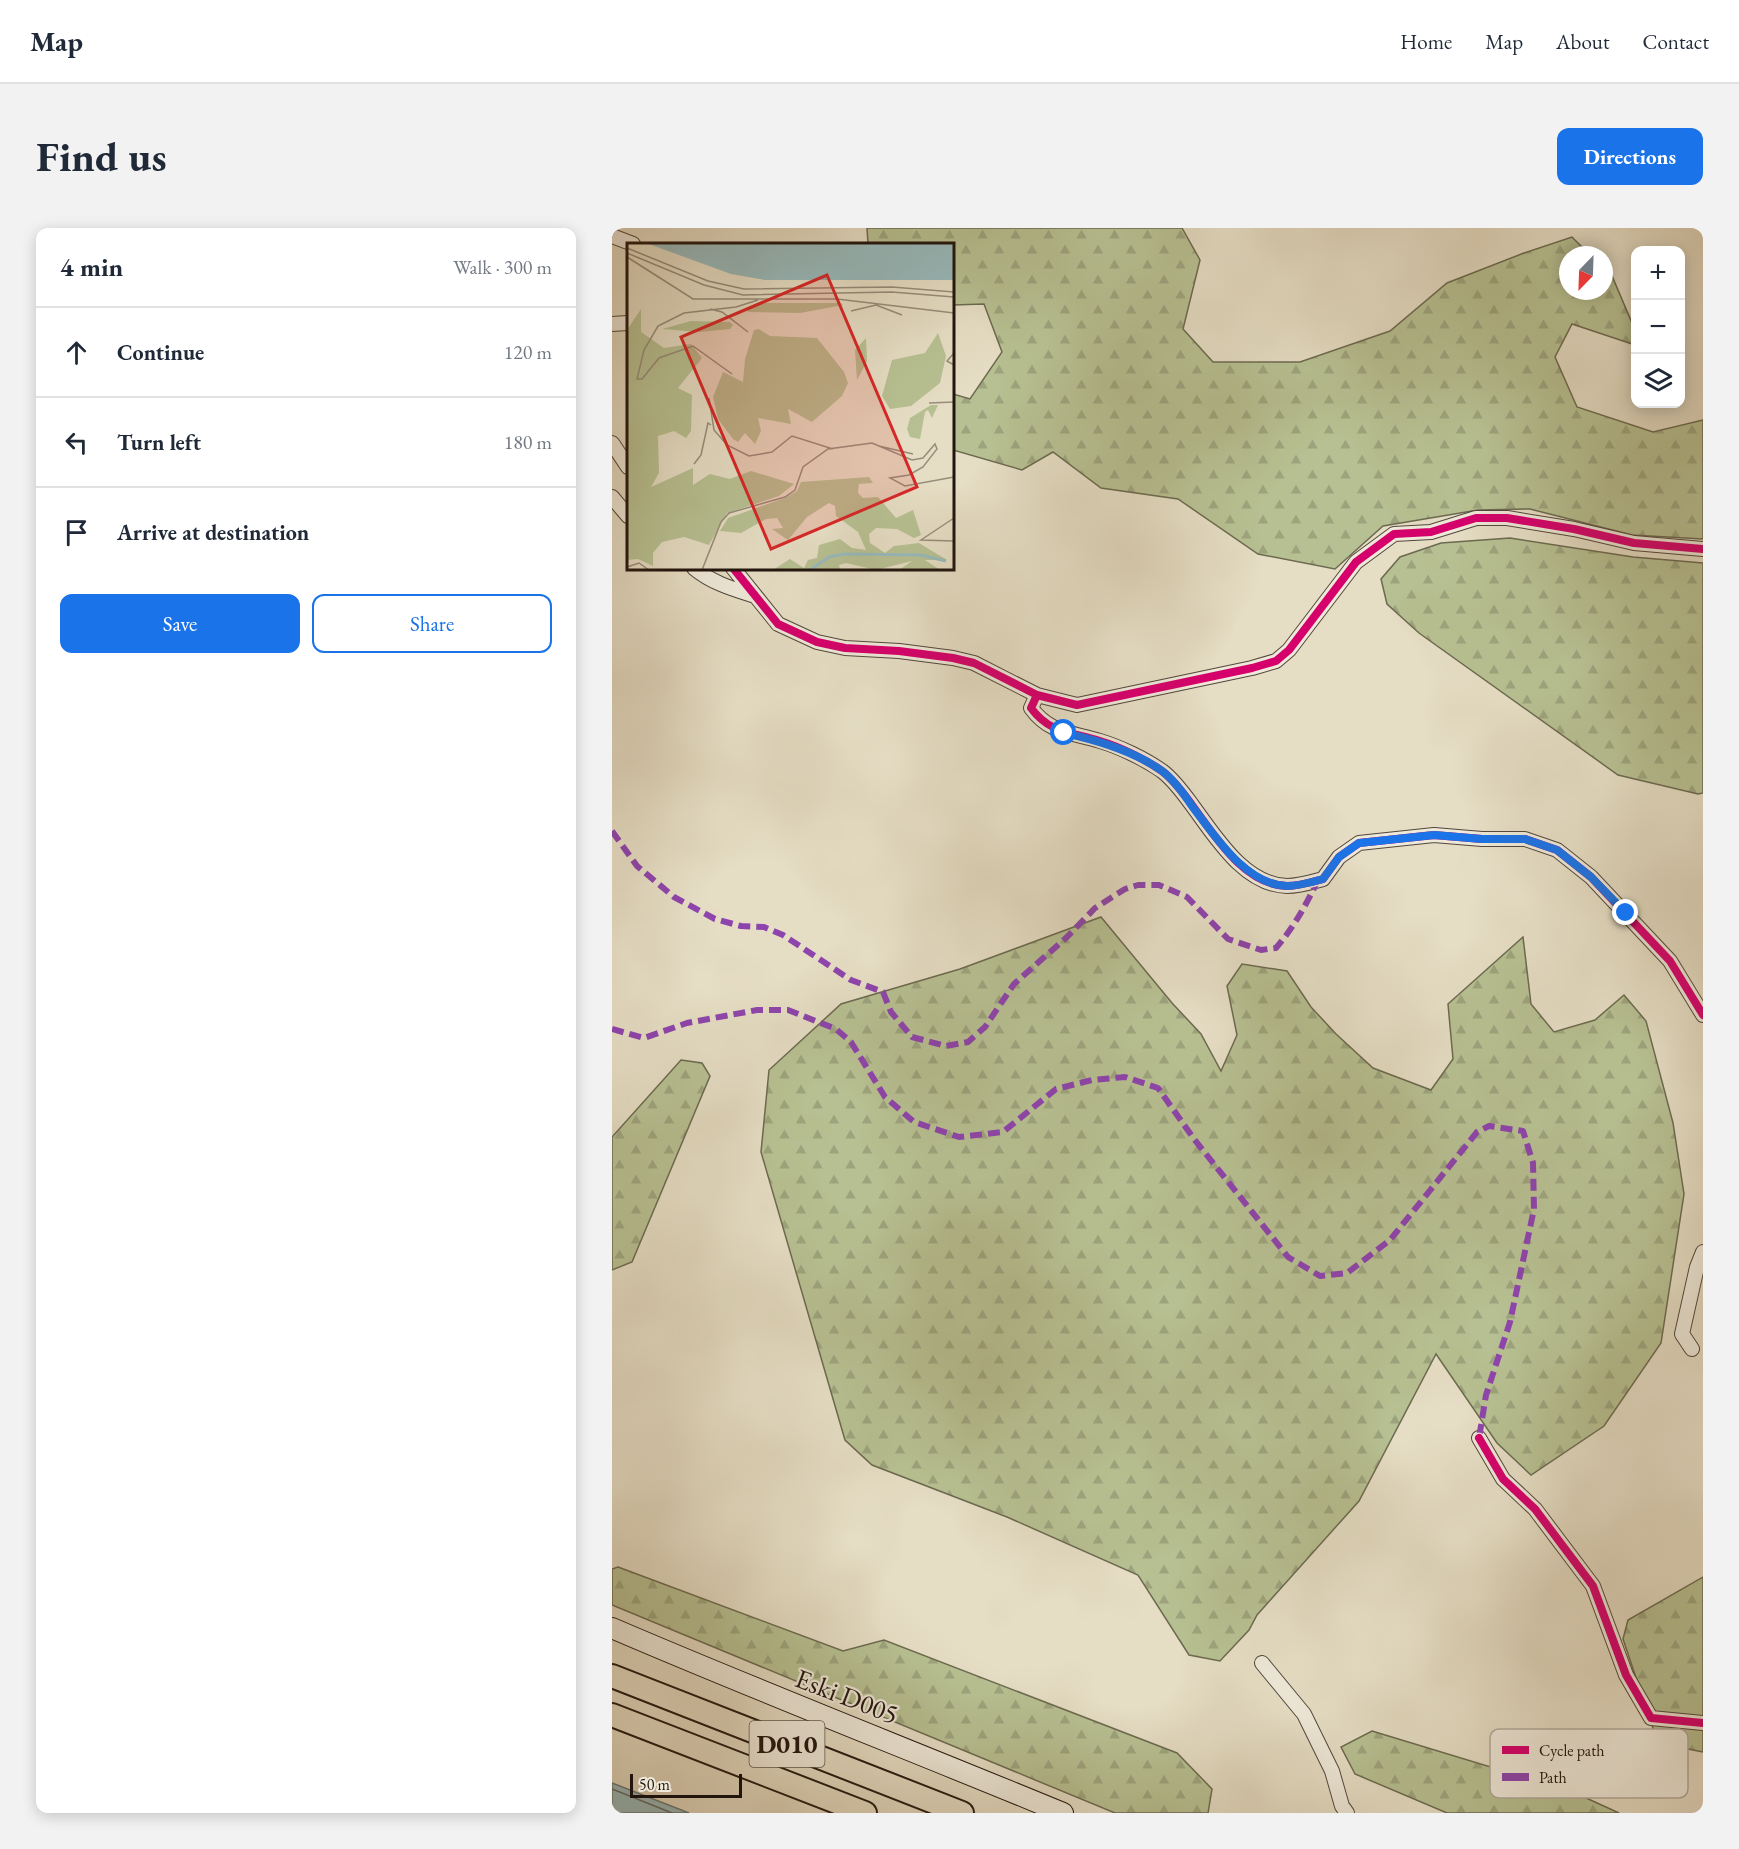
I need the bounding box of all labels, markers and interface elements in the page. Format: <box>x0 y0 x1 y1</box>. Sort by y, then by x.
text: Map <box>30 23 83 59</box>
text: Home <box>1400 28 1452 55</box>
text: Map <box>1485 28 1523 55</box>
text: About <box>1556 28 1609 55</box>
text: Contact <box>1642 28 1709 55</box>
button: Directions <box>1557 128 1703 185</box>
text: Find us <box>36 129 167 184</box>
inset map <box>627 243 954 570</box>
north arrow <box>1559 246 1613 300</box>
map controls <box>1631 246 1685 408</box>
button: + <box>1631 246 1685 300</box>
text: 4 min <box>60 250 123 284</box>
text: Walk · 300 m <box>453 254 552 280</box>
button: − <box>1631 300 1685 354</box>
icon: ahead <box>60 336 93 369</box>
text: Continue <box>117 338 204 367</box>
text: 120 m <box>504 339 552 365</box>
button: layers <box>1631 354 1685 408</box>
icon: left <box>60 426 93 459</box>
text: Turn left <box>117 428 201 457</box>
text: 180 m <box>504 429 552 455</box>
icon: arrive <box>60 516 93 549</box>
text: Arrive at destination <box>117 518 309 547</box>
button: Save <box>60 594 300 653</box>
button: Share <box>312 594 552 653</box>
route start <box>1050 719 1076 745</box>
route end <box>1612 899 1638 925</box>
street label: Eski D005 <box>790 1660 904 1732</box>
road number: D010 <box>750 1721 825 1767</box>
legend <box>1490 1729 1688 1798</box>
text: Cycle path <box>1539 1740 1604 1761</box>
text: Path <box>1539 1767 1567 1788</box>
scale bar <box>630 1771 742 1798</box>
text: 50 m <box>639 1774 670 1795</box>

